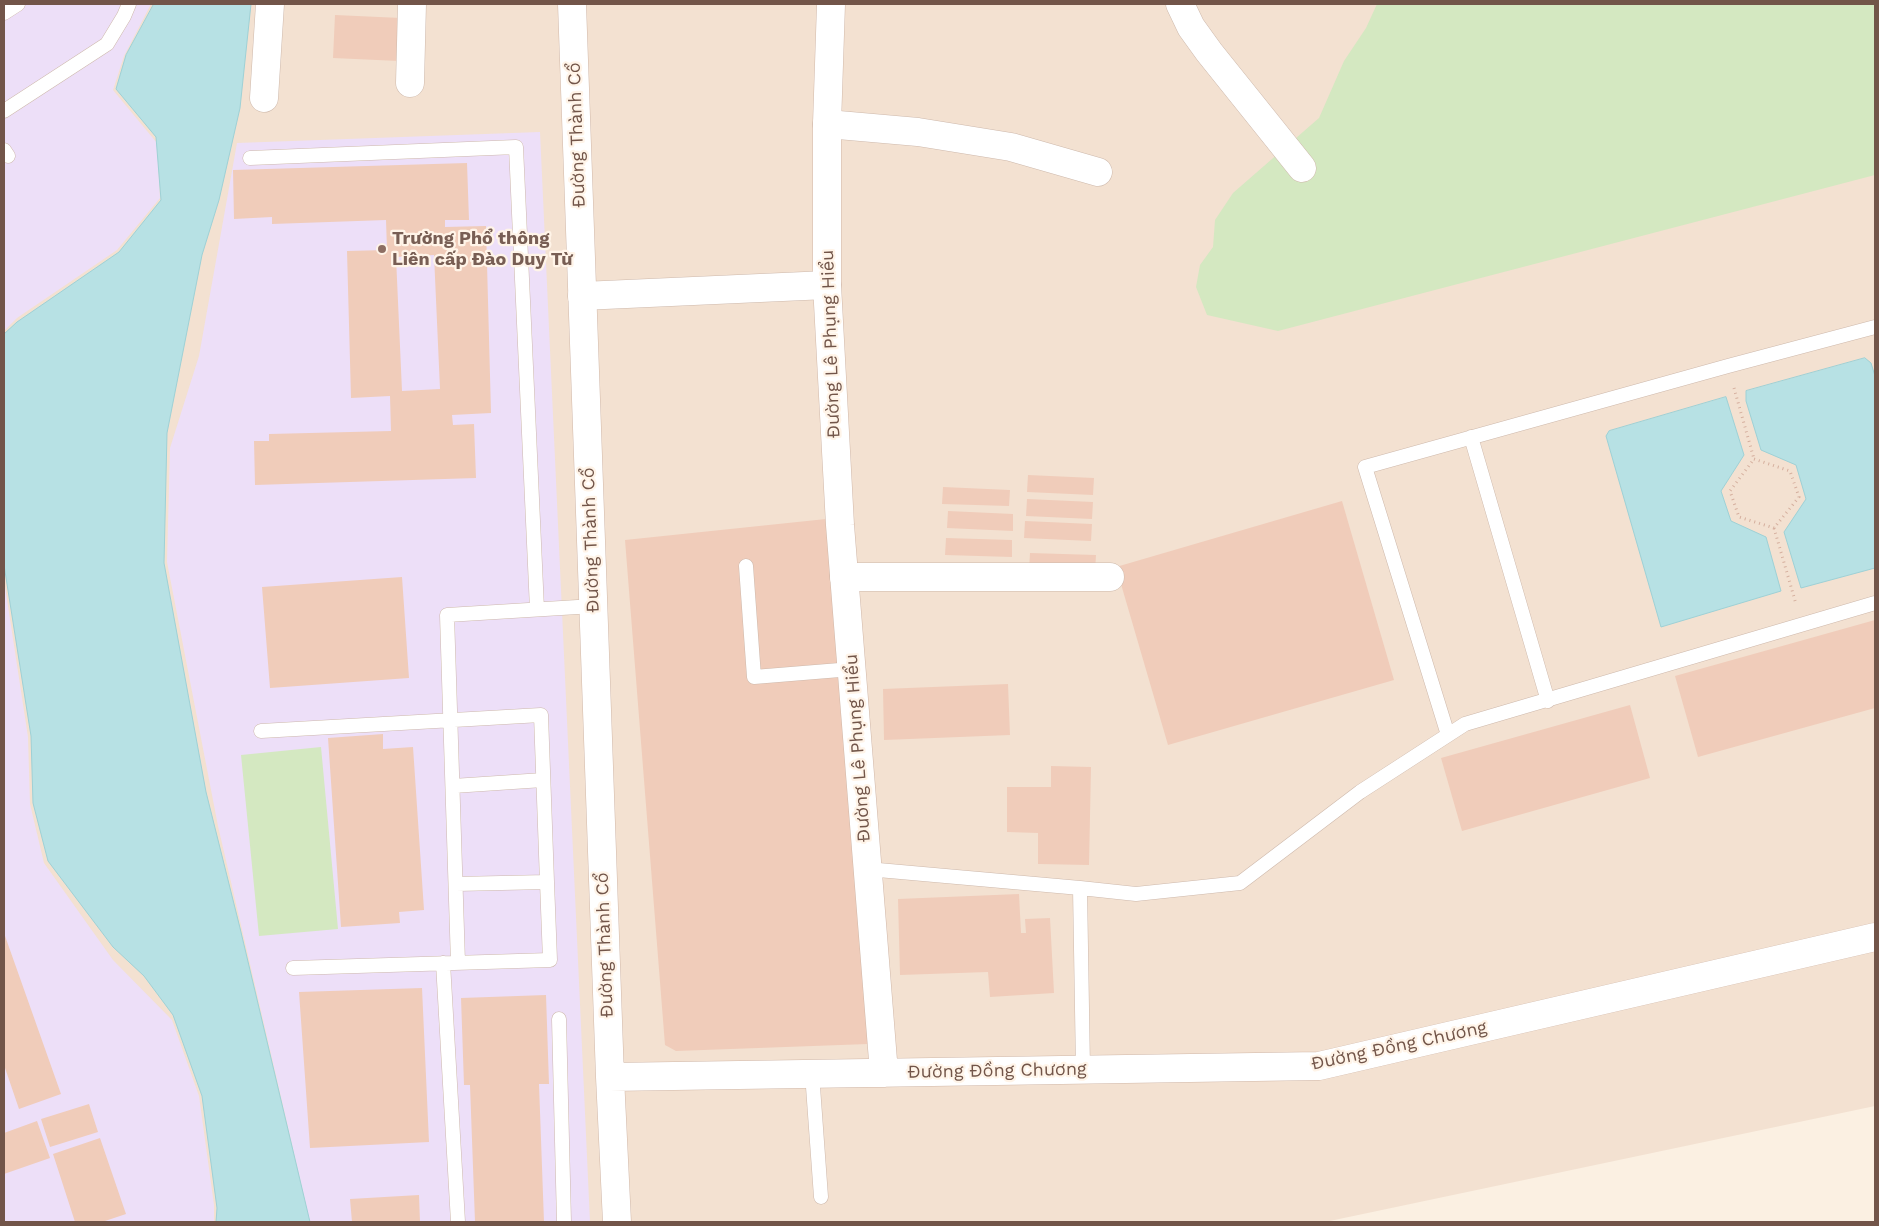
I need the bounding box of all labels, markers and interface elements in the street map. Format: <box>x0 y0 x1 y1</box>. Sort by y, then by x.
street label: Đường Thành Cổ <box>564 62 590 208</box>
place label: Trường Phổ thông Liên cấp Đào Duy Từ <box>392 228 573 270</box>
marker: Trường Phổ thông Liên cấp Đào Duy Từ <box>376 243 388 255</box>
street label: Đường Lê Phụng Hiểu <box>817 249 845 439</box>
street label: Đường Thành Cổ <box>578 467 604 613</box>
street label: Đường Lê Phụng Hiểu <box>841 653 875 843</box>
street label: Đường Thành Cổ <box>592 872 618 1018</box>
street label: Đường Đồng Chương <box>1309 1017 1489 1075</box>
street label: Đường Đồng Chương <box>907 1059 1087 1083</box>

